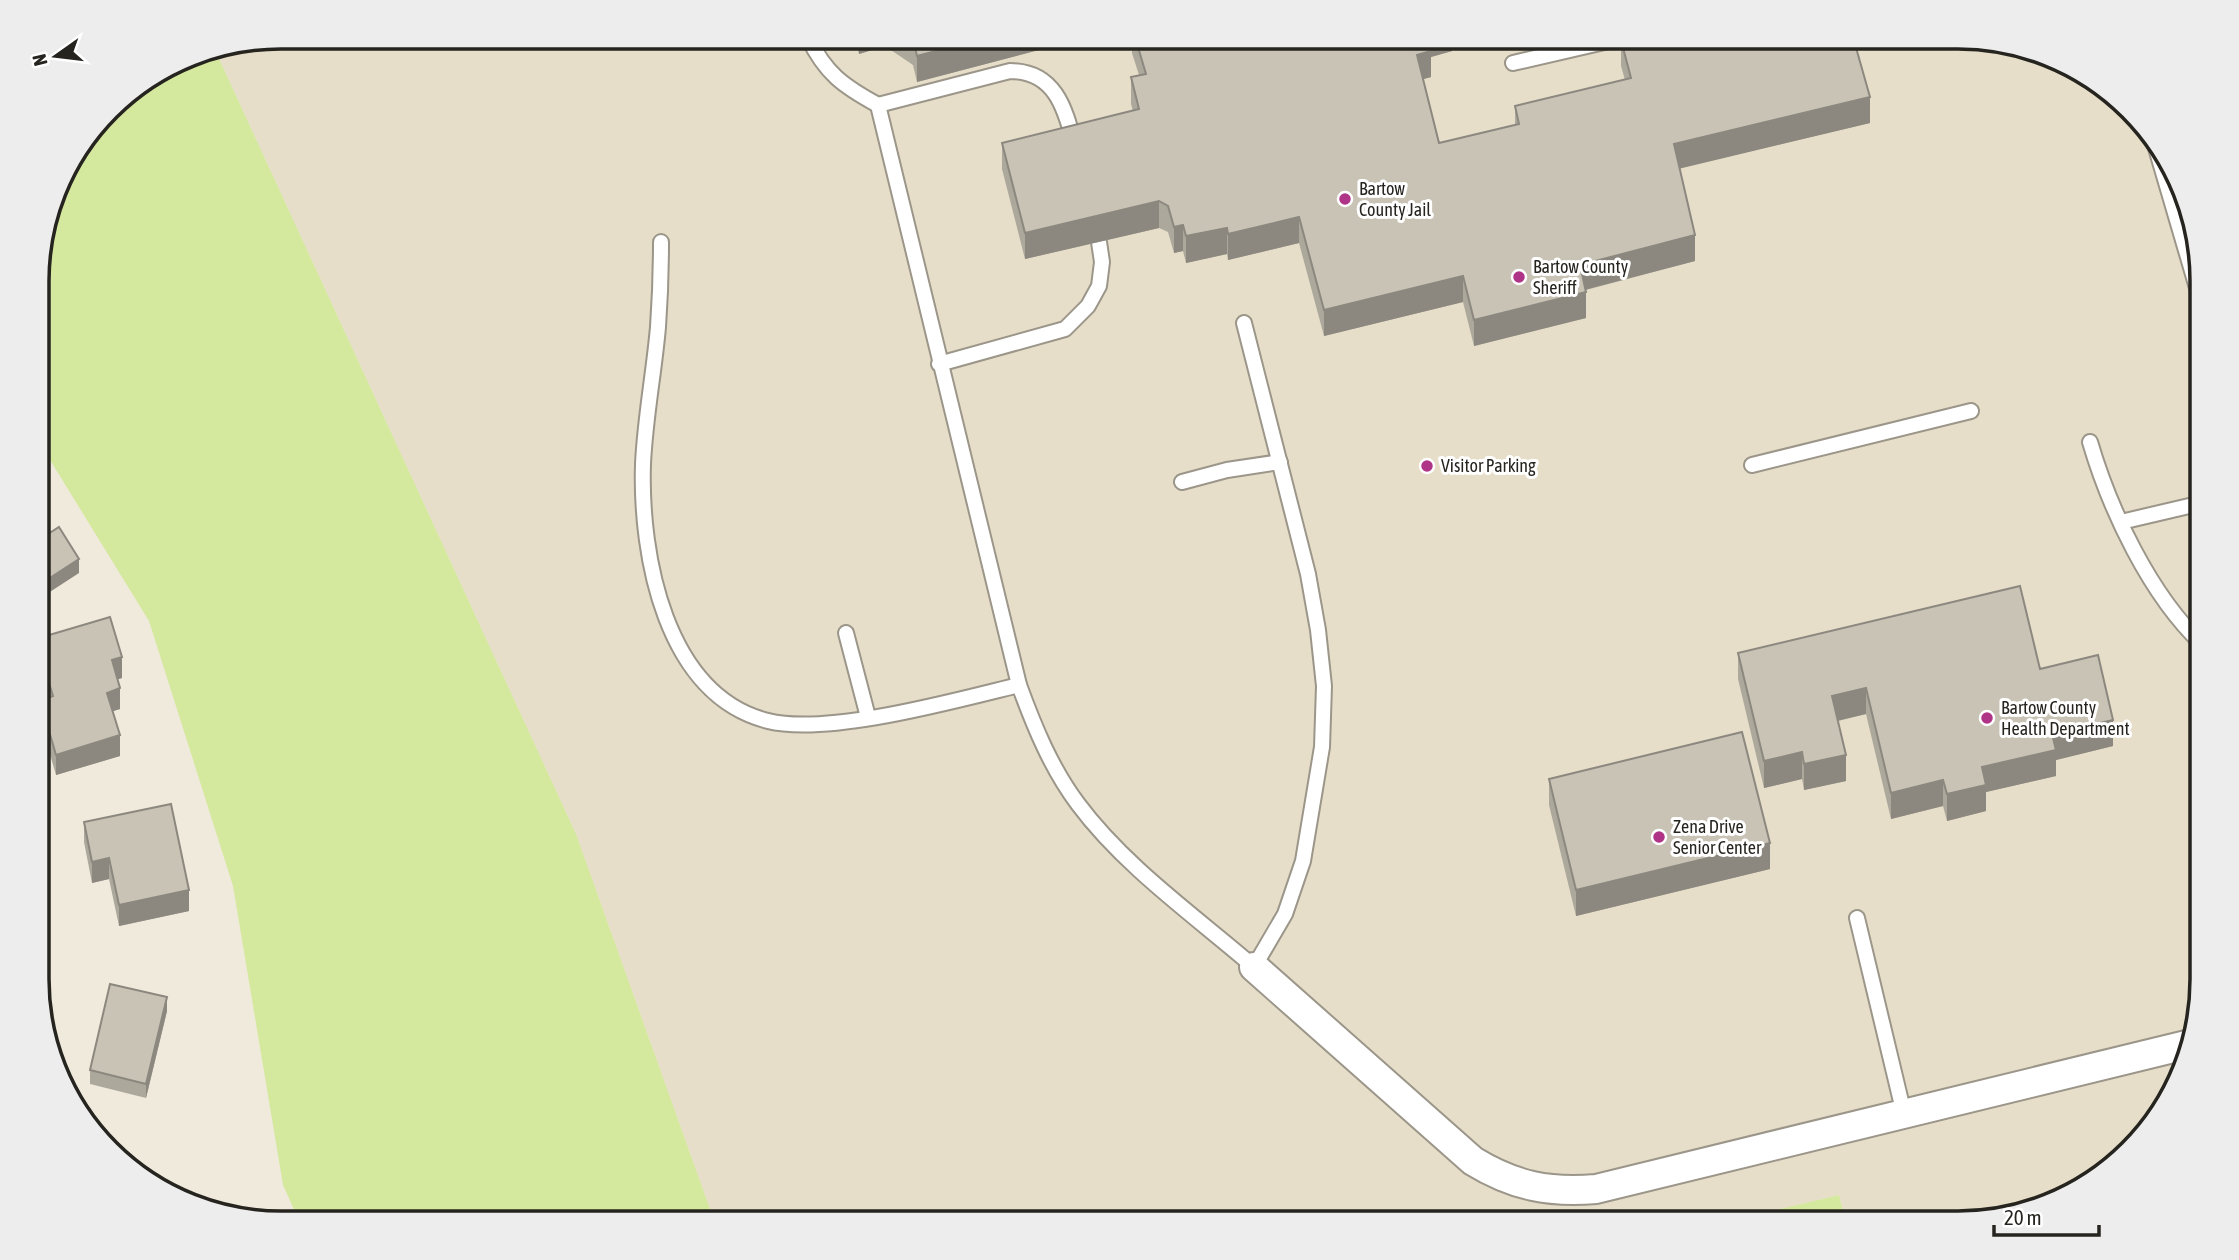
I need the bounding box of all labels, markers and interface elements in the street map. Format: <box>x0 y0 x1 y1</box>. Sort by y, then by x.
north arrow <box>21 21 91 91</box>
text: N <box>27 52 52 68</box>
place label: Bartow County Jail <box>1359 178 1431 220</box>
marker: Bartow County Jail <box>1337 191 1353 207</box>
place label: Bartow County Sheriff <box>1533 256 1628 298</box>
marker: Bartow County Sheriff <box>1511 269 1527 285</box>
place label: Visitor Parking <box>1441 455 1536 476</box>
marker: Visitor Parking <box>1419 458 1435 474</box>
place label: Bartow County Health Department <box>2001 697 2130 739</box>
marker: Bartow County Health Department <box>1979 710 1995 726</box>
place label: Zena Drive Senior Center <box>1673 816 1762 858</box>
marker: Zena Drive Senior Center <box>1651 829 1667 845</box>
scale bar <box>1994 1194 2099 1238</box>
text: 20 m <box>2004 1205 2042 1229</box>

